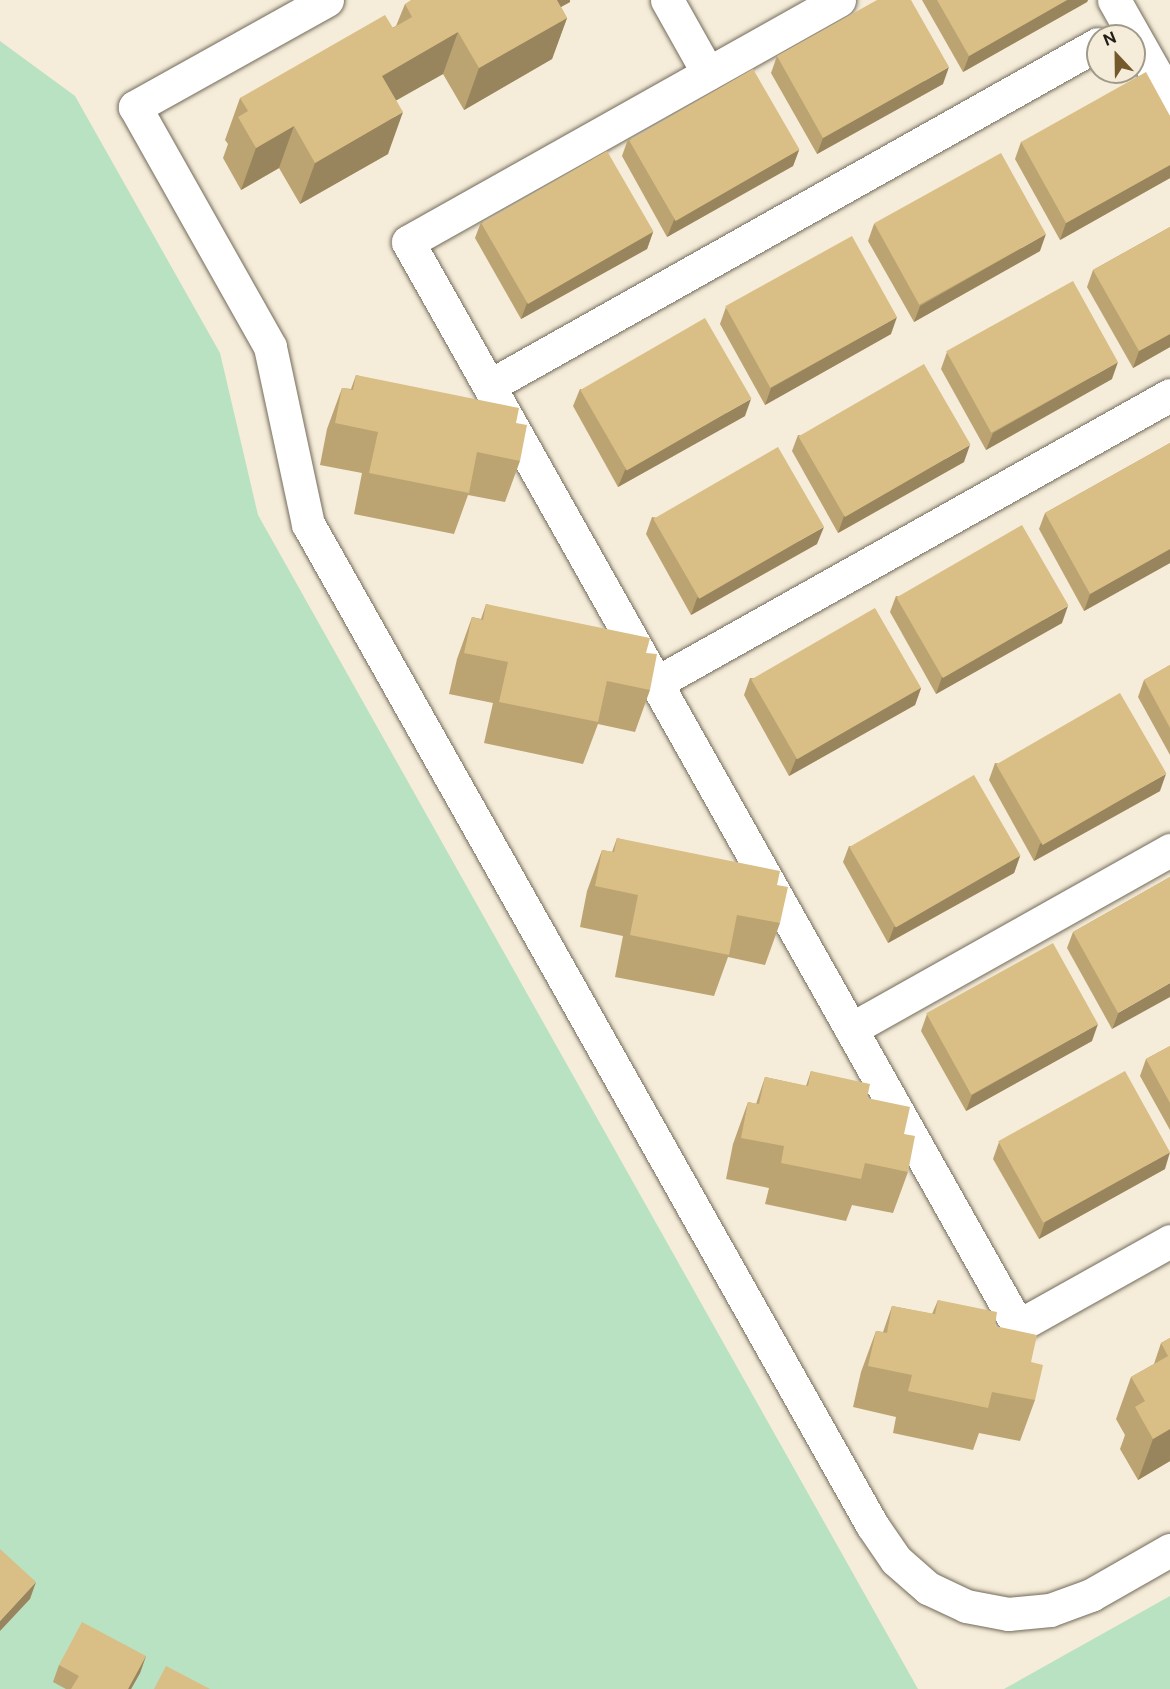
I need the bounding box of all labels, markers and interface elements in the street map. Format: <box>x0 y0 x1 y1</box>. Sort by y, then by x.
north arrow <box>1086 24 1146 84</box>
text: N <box>1100 28 1119 50</box>

